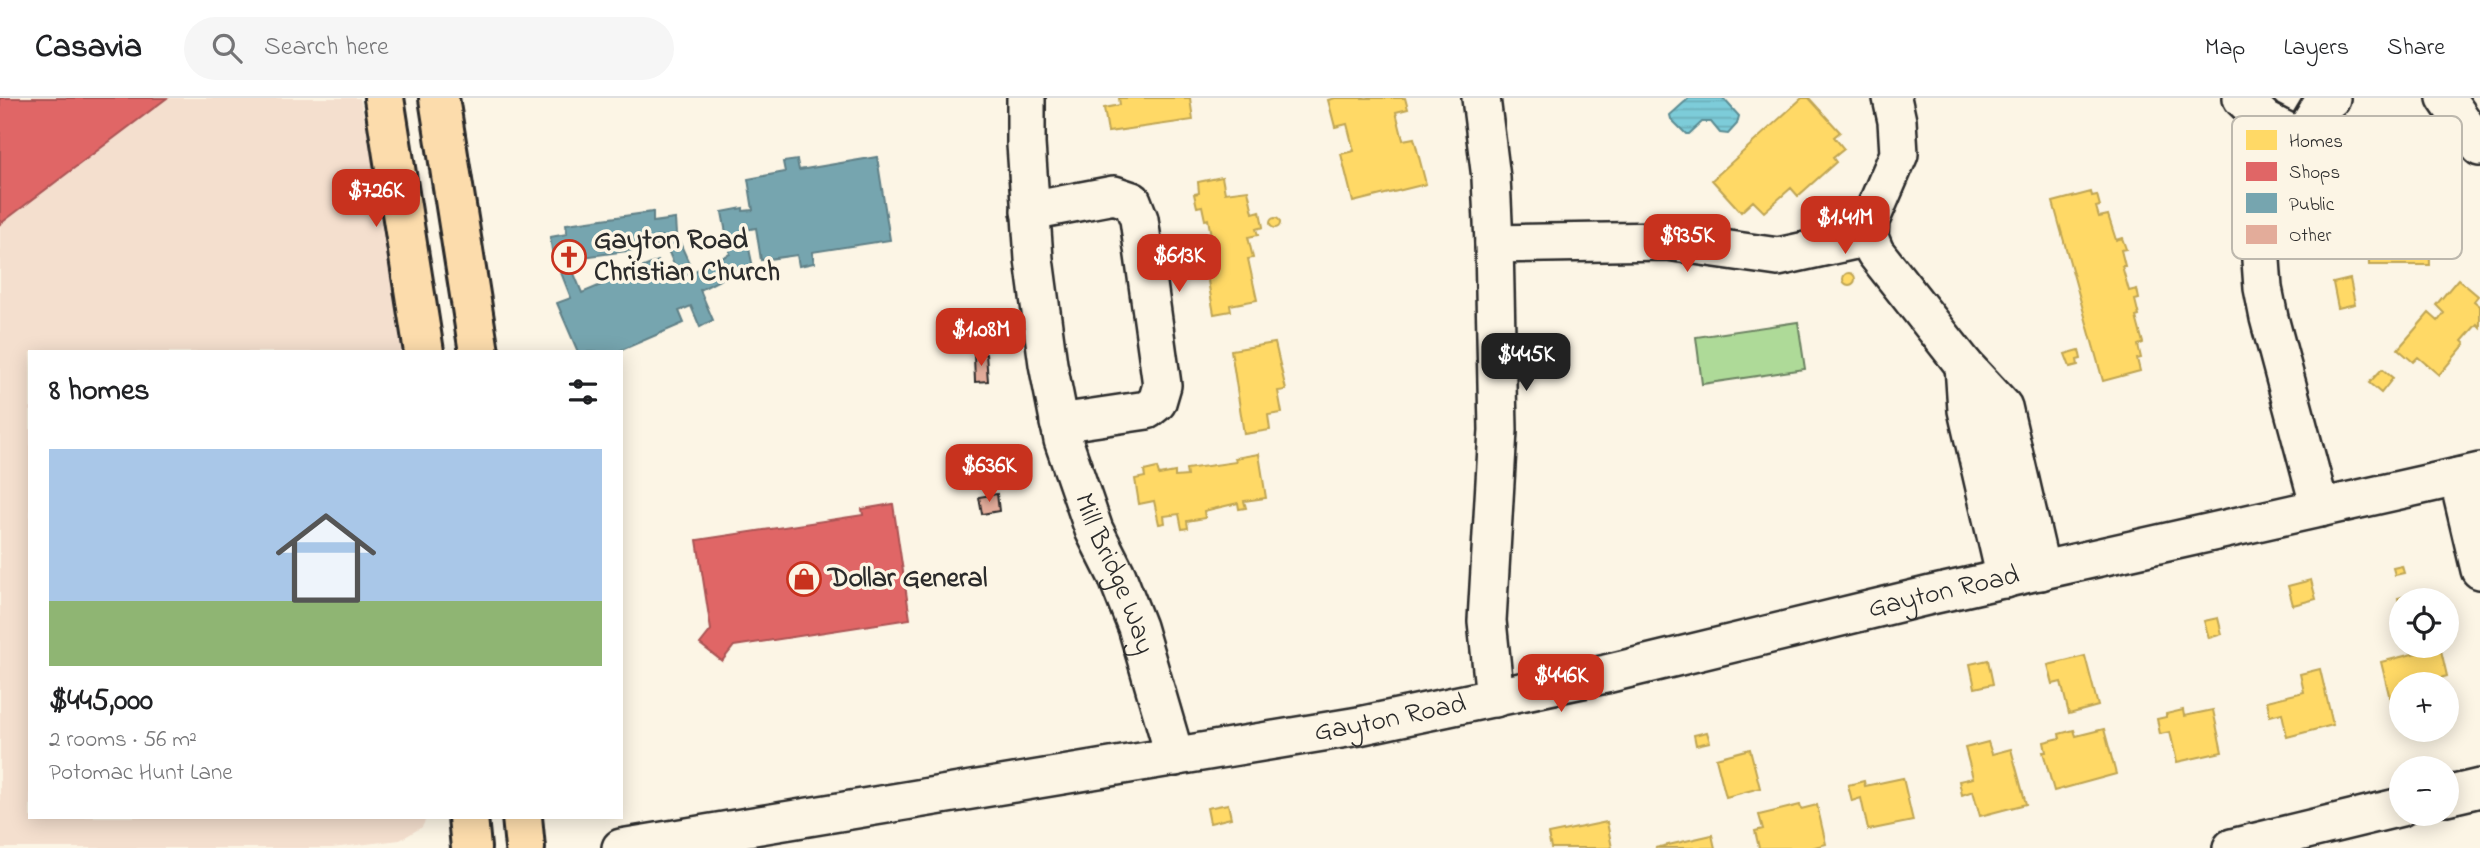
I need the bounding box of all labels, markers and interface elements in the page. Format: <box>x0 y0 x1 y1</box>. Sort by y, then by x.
search box <box>184 17 674 80</box>
text: Casavia <box>35 24 142 72</box>
icon: search <box>208 29 246 67</box>
text: Search here <box>264 29 389 67</box>
text: Map <box>2205 31 2245 66</box>
text: Layers <box>2283 31 2349 66</box>
text: Share <box>2387 31 2445 66</box>
legend <box>2232 116 2462 259</box>
text: Homes <box>2289 129 2343 156</box>
text: Shops <box>2289 160 2340 187</box>
pin: $726K <box>327 170 425 229</box>
text: $726K <box>348 175 404 208</box>
text: Public <box>2289 192 2335 219</box>
pin: $1.41M <box>1788 197 1902 256</box>
text: $1.41M <box>1817 202 1873 235</box>
pin: $935K <box>1638 214 1736 274</box>
text: $935K <box>1660 220 1714 253</box>
place label: Gayton Road Christian Church <box>594 221 780 294</box>
text: Other <box>2289 223 2331 250</box>
pin: $613K <box>1130 234 1228 294</box>
church icon: Gayton Road Christian Church <box>550 238 588 276</box>
text: $613K <box>1153 240 1205 273</box>
pin: $1.08M <box>924 308 1038 368</box>
text: $1.08M <box>952 314 1010 347</box>
pin: $445K <box>1477 334 1575 393</box>
text: $445K <box>1497 339 1555 372</box>
text: 8 homes <box>49 370 150 414</box>
icon: filters <box>564 373 602 411</box>
pin: $636K <box>940 444 1038 504</box>
text: $636K <box>962 450 1016 483</box>
street label: Mill Bridge Way <box>1062 488 1164 659</box>
icon: home <box>263 495 389 621</box>
street label: Gayton Road <box>1864 555 2024 630</box>
place label: Dollar General <box>826 559 988 600</box>
shop icon: Dollar General <box>785 560 823 598</box>
map controls <box>2389 588 2459 826</box>
button: locate <box>2389 588 2459 658</box>
pin: $446K <box>1512 654 1610 714</box>
text: $446K <box>1534 660 1588 693</box>
button: + <box>2389 672 2459 742</box>
text: $445,000 <box>49 680 153 724</box>
street label: Gayton Road <box>1311 683 1470 754</box>
text: 2 rooms · 56 m² <box>49 724 197 757</box>
button: − <box>2389 756 2459 826</box>
text: Potomac Hunt Lane <box>49 757 233 790</box>

